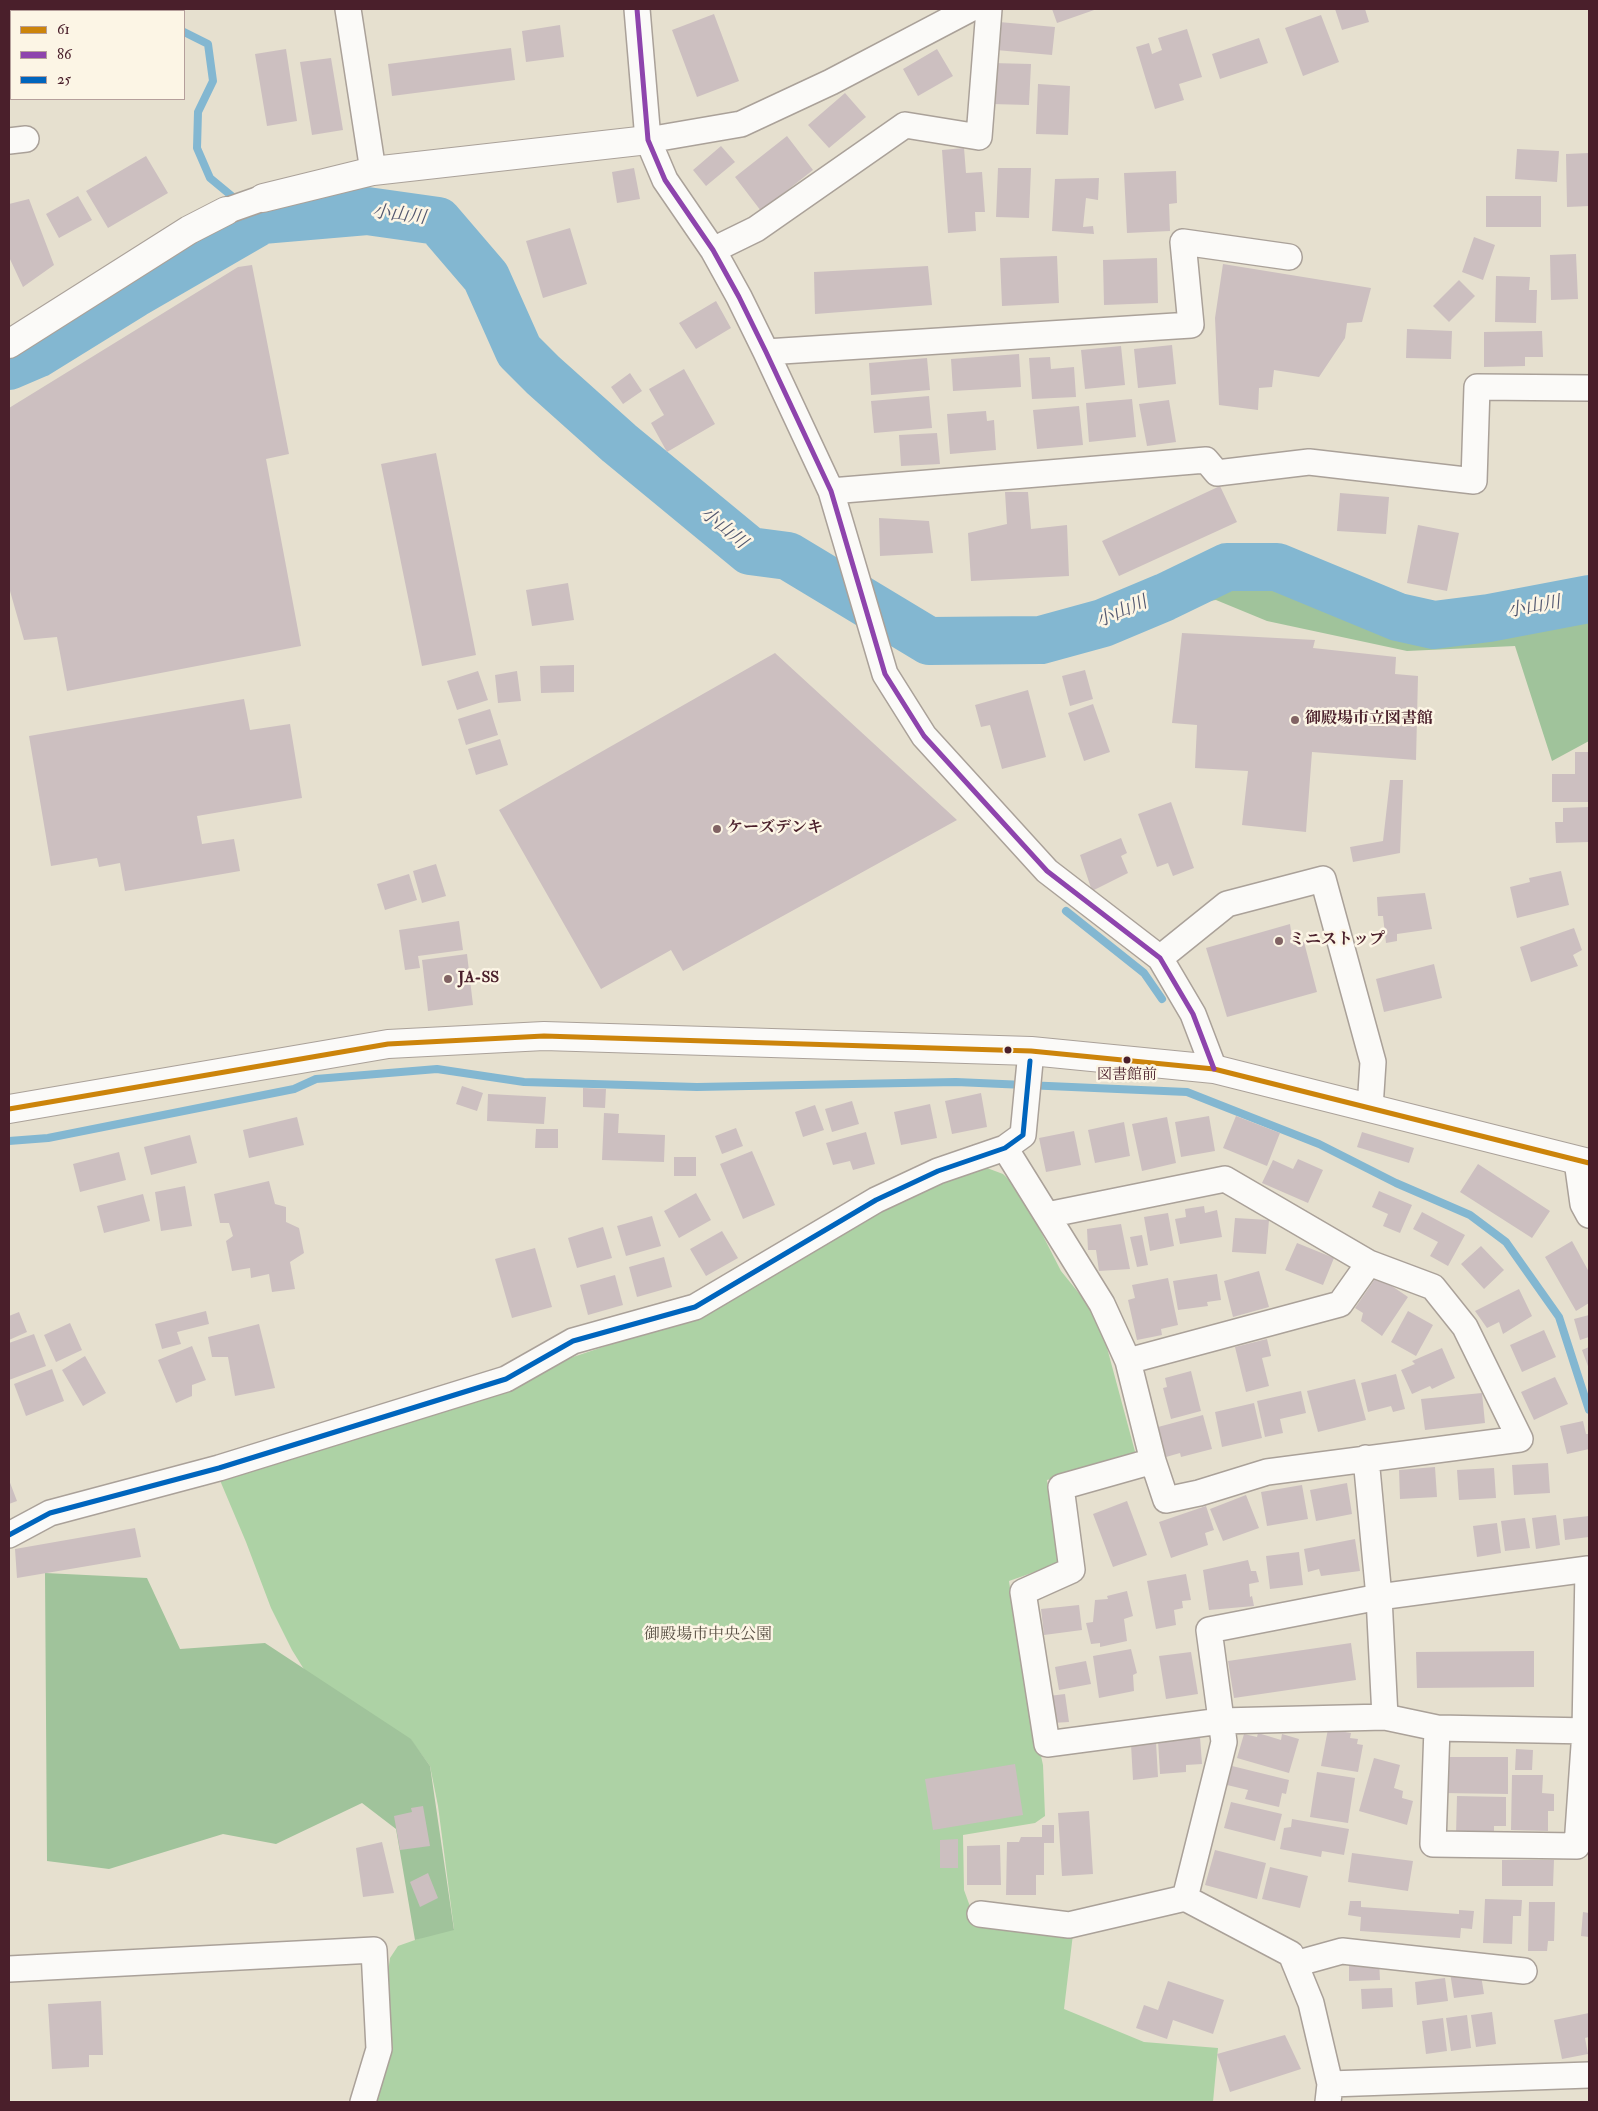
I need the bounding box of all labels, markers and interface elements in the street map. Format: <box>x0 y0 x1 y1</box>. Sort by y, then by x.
legend <box>10 10 185 100</box>
text: 61 <box>57 20 70 39</box>
text: 86 <box>57 45 72 64</box>
text: 25 <box>57 70 71 89</box>
water label: 小山川 <box>371 202 427 230</box>
water label: 小山川 <box>695 504 751 554</box>
water label: 小山川 <box>1093 593 1151 633</box>
water label: 小山川 <box>1506 593 1562 623</box>
place label: 御殿場市立図書館 <box>1305 710 1433 730</box>
marker: 御殿場市立図書館 <box>1289 714 1301 726</box>
place label: ケーズデンキ <box>727 819 823 839</box>
marker: ケーズデンキ <box>711 823 723 835</box>
place label: ミニストップ <box>1289 931 1385 951</box>
marker: ミニストップ <box>1273 935 1285 947</box>
place label: JA-SS <box>458 969 499 989</box>
marker: JA-SS <box>442 973 454 985</box>
unlabelled marker <box>1003 1045 1013 1055</box>
marker: 図書館前 <box>1122 1055 1132 1065</box>
place label: 図書館前 <box>1097 1067 1157 1085</box>
park label: 御殿場市中央公園 <box>644 1626 772 1646</box>

